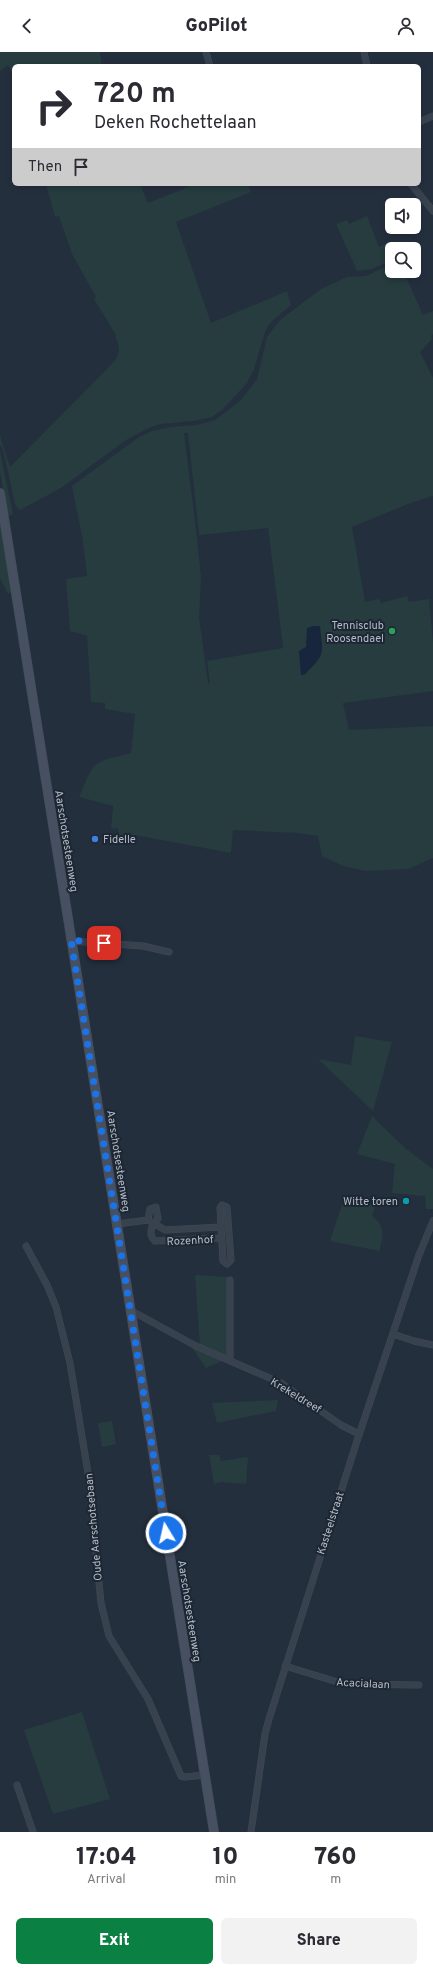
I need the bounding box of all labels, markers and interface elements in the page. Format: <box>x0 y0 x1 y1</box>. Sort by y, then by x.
icon: back <box>16 15 38 37</box>
text: GoPilot <box>186 15 247 38</box>
icon: person <box>395 15 417 37</box>
text: 720 m <box>94 77 176 113</box>
icon: right <box>28 80 80 132</box>
text: Deken Rochettelaan <box>94 112 257 135</box>
icon: arrive <box>70 156 92 178</box>
text: Then <box>28 158 62 177</box>
map controls <box>385 198 421 278</box>
button: sound <box>385 198 421 234</box>
button: search <box>385 242 421 278</box>
place label: Tennisclub Roosendael <box>326 619 384 646</box>
marker: Tennisclub Roosendael <box>387 626 397 636</box>
street label: Aarschotsesteenweg <box>51 789 81 893</box>
place label: Fidelle <box>103 833 136 847</box>
marker: Fidelle <box>90 834 100 844</box>
pin <box>87 926 121 960</box>
icon: arrive <box>93 932 115 954</box>
street label: Aarschotsesteenweg <box>103 1109 133 1213</box>
place label: Witte toren <box>343 1195 398 1209</box>
marker: Witte toren <box>401 1196 411 1206</box>
street label: Rozenhof <box>166 1233 214 1249</box>
street label: Krekeldreef <box>267 1375 324 1417</box>
street label: Oude Aarschotsebaan <box>82 1472 106 1581</box>
street label: Kasteelstraat <box>314 1490 348 1557</box>
position arrow <box>145 1512 187 1554</box>
street label: Aarschotsesteenweg <box>174 1559 204 1663</box>
street label: Acacialaan <box>336 1676 390 1692</box>
text: 17:04 <box>76 1843 137 1873</box>
text: 10 <box>213 1843 238 1873</box>
text: 760 <box>314 1843 357 1873</box>
text: Arrival <box>87 1872 126 1888</box>
text: min <box>215 1872 236 1888</box>
text: m <box>330 1872 341 1888</box>
button: Exit <box>16 1918 213 1964</box>
button: Share <box>221 1918 417 1964</box>

